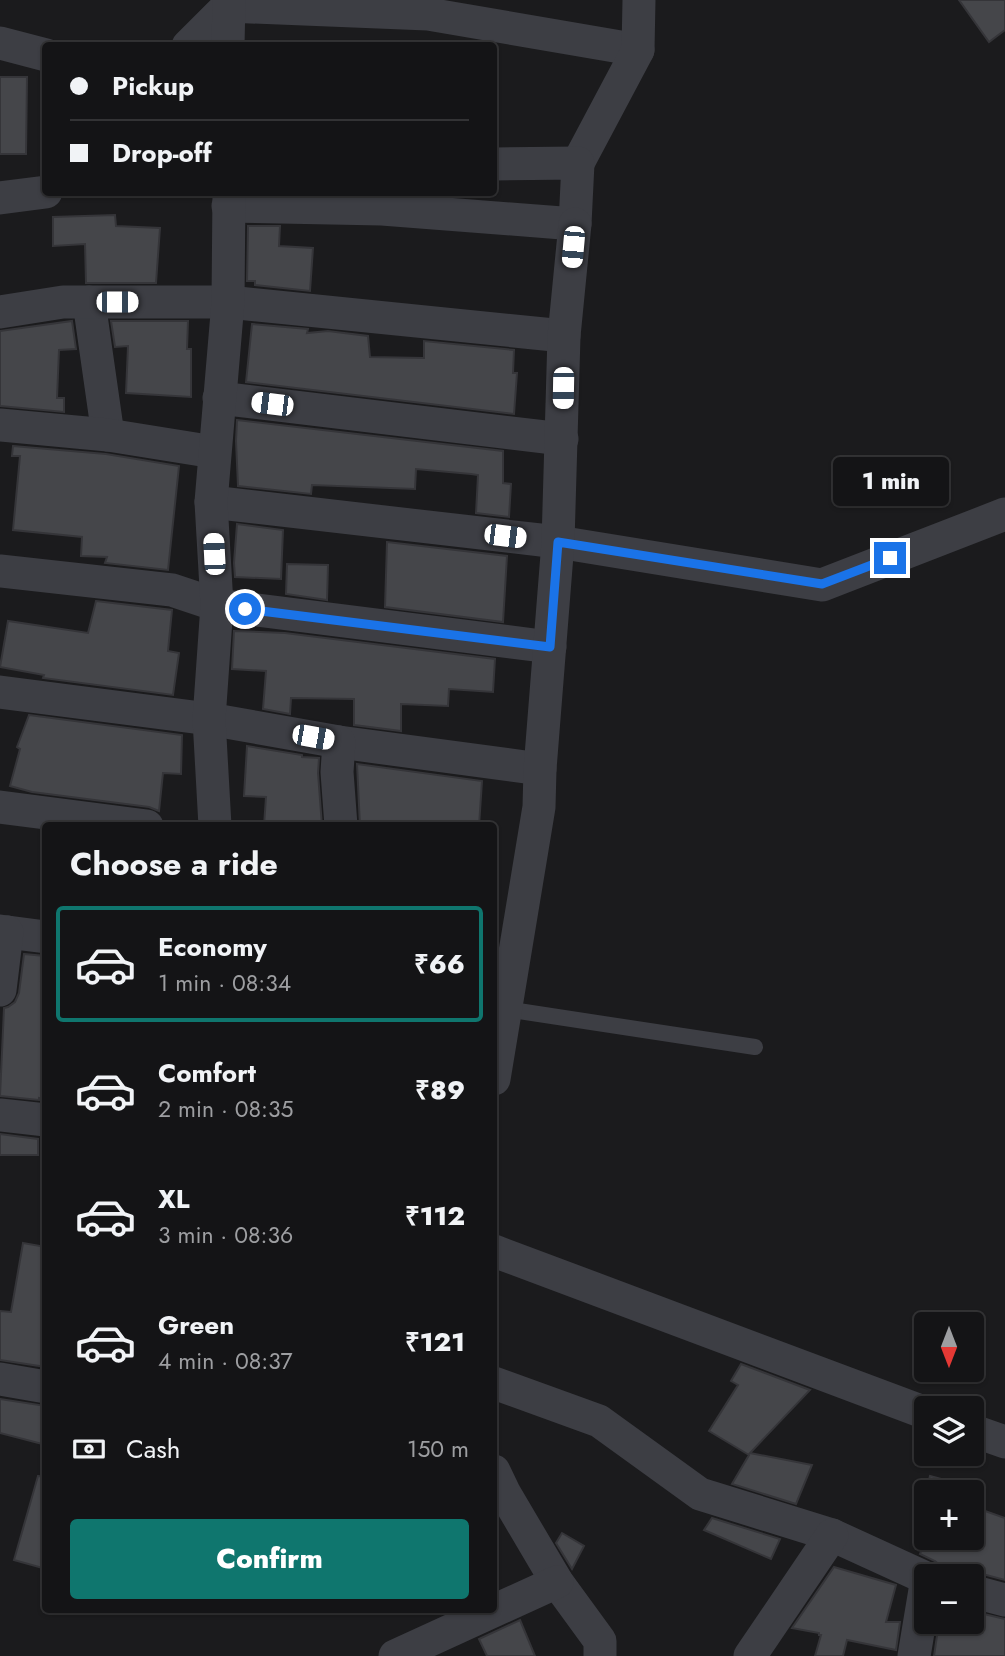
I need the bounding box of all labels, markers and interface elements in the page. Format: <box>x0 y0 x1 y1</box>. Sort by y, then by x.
text: Pickup <box>112 67 194 105</box>
text: Drop-off <box>112 134 212 172</box>
car <box>561 225 586 269</box>
car <box>97 292 139 313</box>
car <box>553 367 574 409</box>
car <box>250 391 295 417</box>
callout: 1 min <box>832 456 948 505</box>
text: 1 min <box>862 464 920 498</box>
car <box>483 523 528 549</box>
car <box>203 532 226 576</box>
route end <box>874 542 906 574</box>
route start <box>229 593 261 625</box>
car <box>291 723 336 751</box>
text: Choose a ride <box>70 841 278 887</box>
text: Economy <box>158 928 267 966</box>
icon: car <box>74 933 137 996</box>
text: ₹66 <box>414 945 465 983</box>
text: 1 min · 08:34 <box>158 966 291 1000</box>
text: Comfort <box>158 1054 256 1092</box>
icon: car <box>74 1059 137 1122</box>
text: ₹89 <box>415 1071 465 1109</box>
text: 2 min · 08:35 <box>158 1092 293 1126</box>
text: XL <box>158 1180 190 1218</box>
icon: car <box>74 1185 137 1248</box>
text: ₹112 <box>405 1197 465 1235</box>
text: 3 min · 08:36 <box>158 1218 293 1252</box>
text: Green <box>158 1306 234 1344</box>
icon: car <box>74 1311 137 1374</box>
north arrow <box>914 1312 984 1382</box>
map controls <box>914 1312 984 1634</box>
text: ₹121 <box>405 1323 465 1361</box>
text: 4 min · 08:37 <box>158 1344 293 1378</box>
button: layers <box>914 1396 984 1466</box>
icon: cash <box>70 1430 108 1468</box>
text: Cash <box>126 1430 180 1468</box>
text: 150 m <box>407 1432 469 1466</box>
button: + <box>914 1480 984 1550</box>
button: Confirm <box>70 1519 469 1599</box>
button: − <box>914 1564 984 1634</box>

